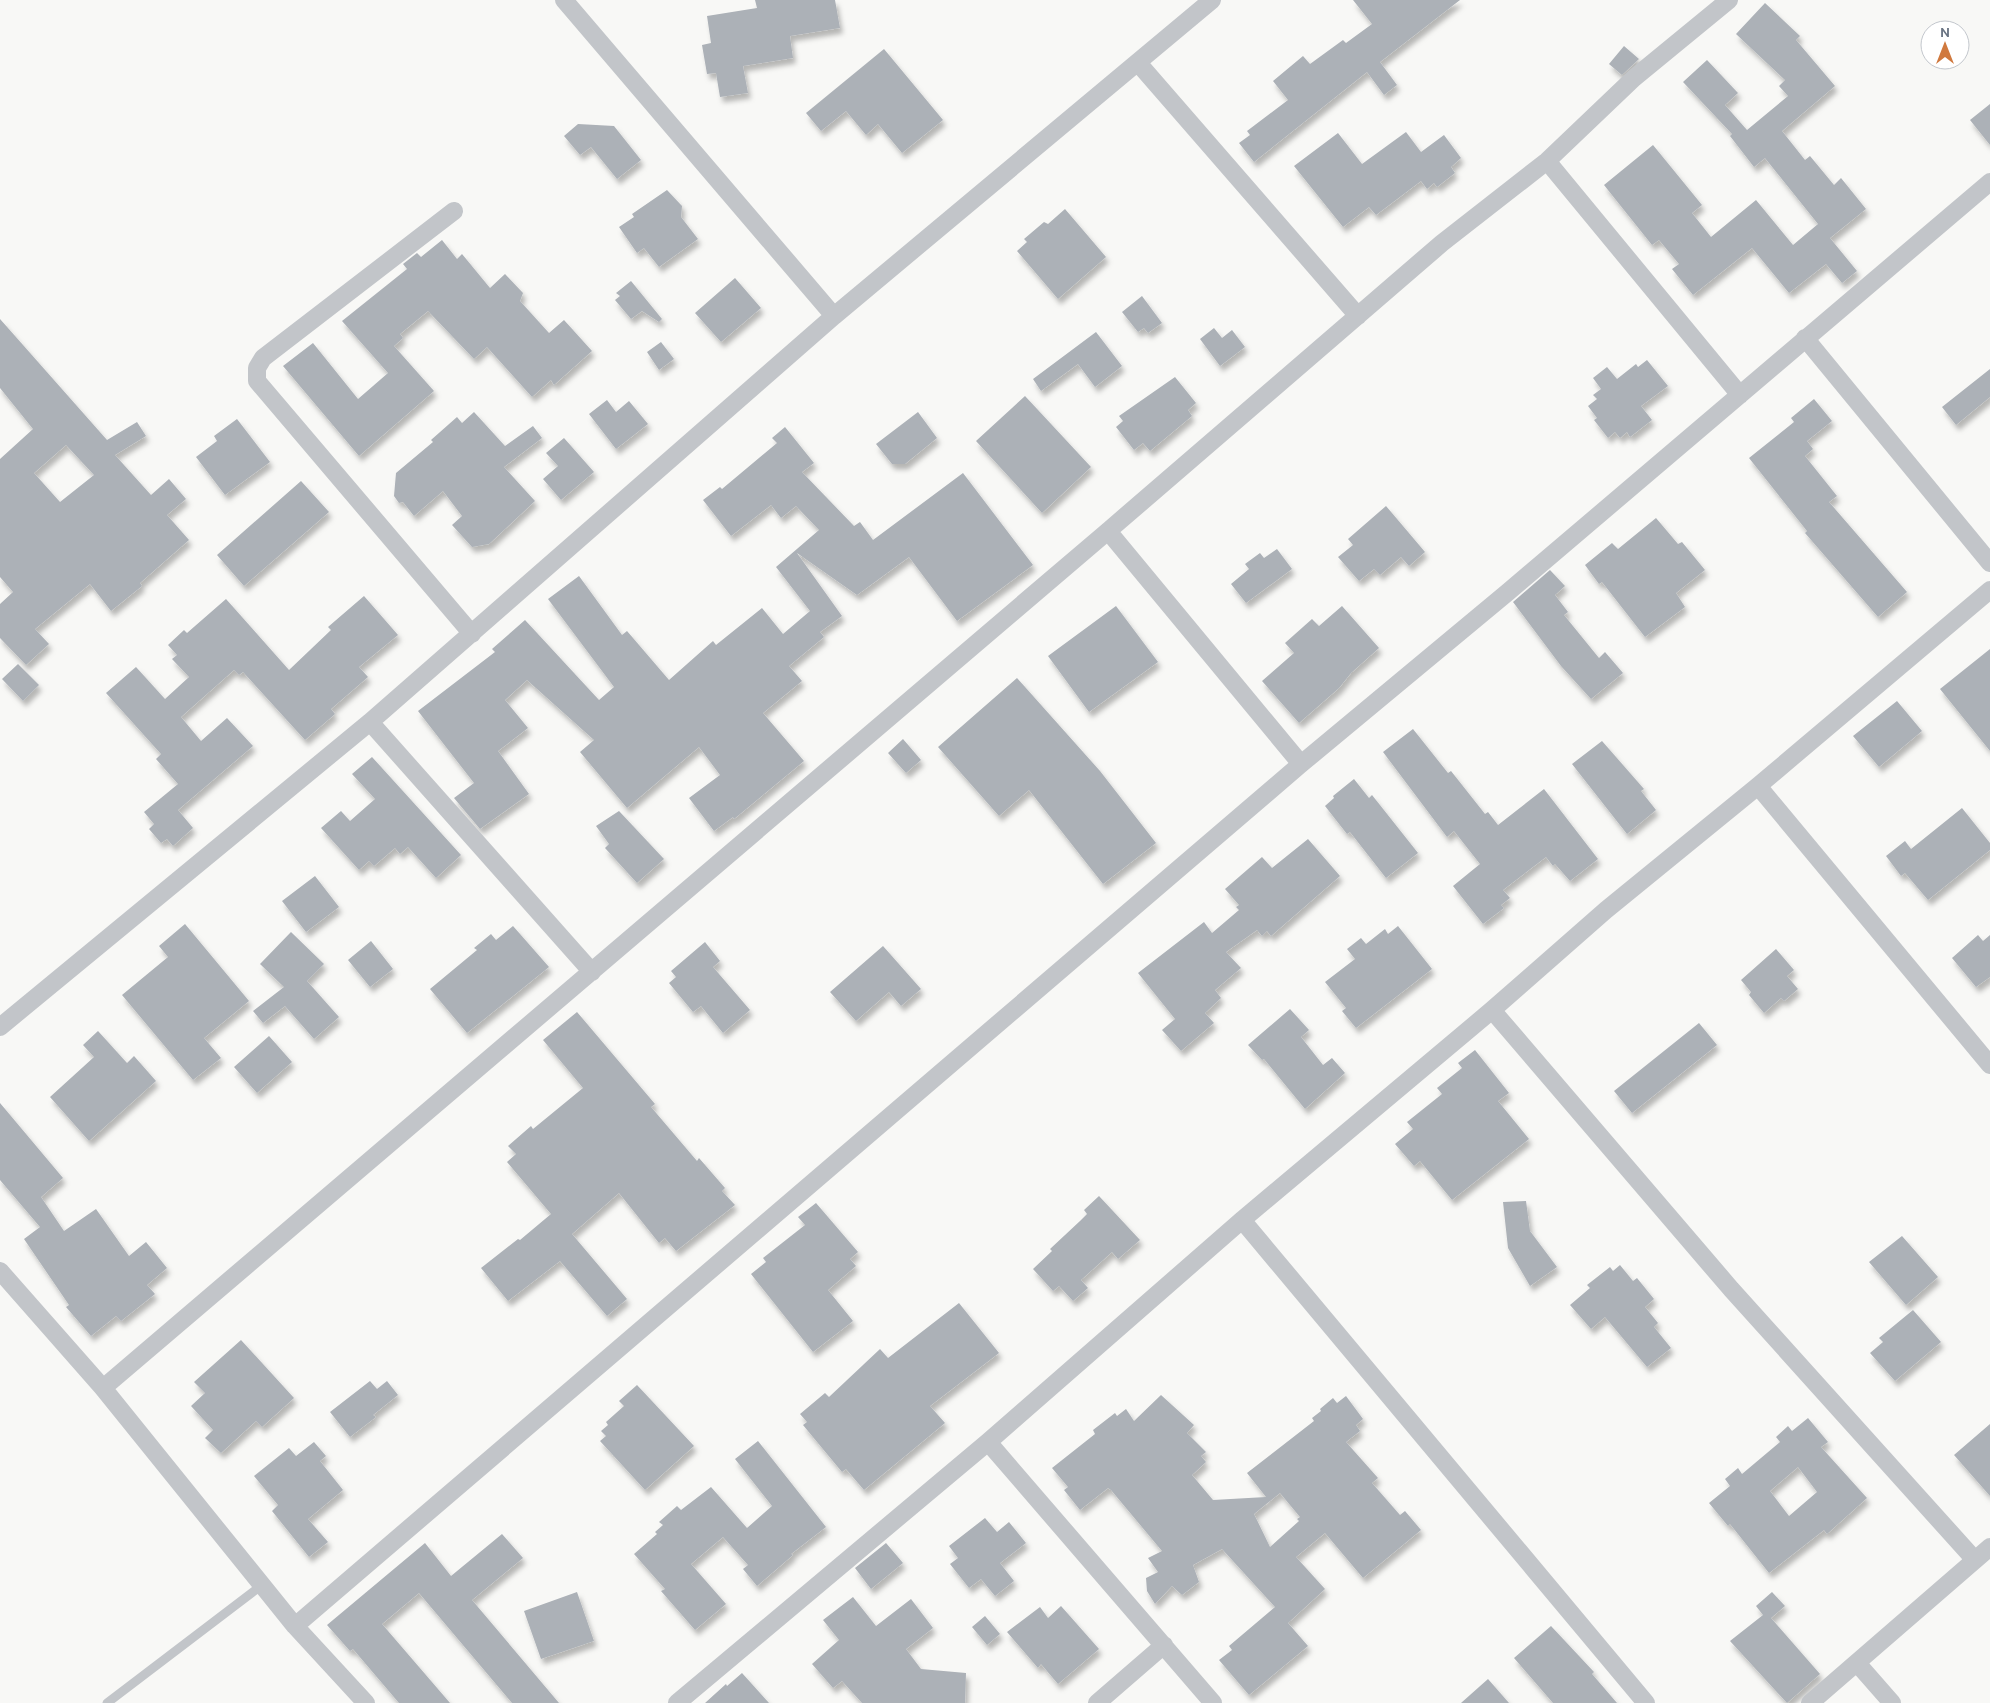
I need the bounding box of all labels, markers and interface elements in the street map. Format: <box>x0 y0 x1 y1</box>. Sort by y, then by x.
north arrow <box>1920 20 1970 70</box>
text: N <box>1940 25 1950 42</box>

